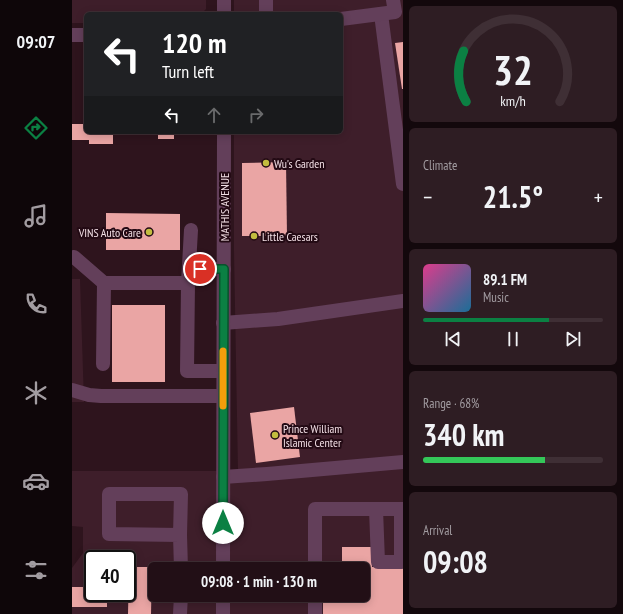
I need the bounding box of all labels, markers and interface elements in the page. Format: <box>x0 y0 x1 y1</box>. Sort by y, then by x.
text: 120 m <box>162 24 226 61</box>
icon: left <box>96 28 148 80</box>
text: 09:07 <box>17 30 55 53</box>
text: 32 <box>493 43 533 96</box>
text: Turn left <box>162 60 214 83</box>
text: km/h <box>500 90 526 109</box>
icon: left <box>161 104 183 126</box>
icon: ahead <box>203 104 225 126</box>
icon: right <box>245 104 267 126</box>
icon: directions <box>22 114 50 142</box>
place label: Wu's Garden <box>274 156 324 171</box>
text: Climate <box>423 157 457 174</box>
marker: Wu's Garden <box>261 158 271 168</box>
street label: MATHIS AVENUE <box>217 173 232 241</box>
text: 21.5° <box>483 177 543 216</box>
text: − <box>423 183 432 211</box>
text: + <box>594 183 603 211</box>
icon: music <box>22 202 50 230</box>
place label: VINS Auto Care <box>78 225 141 240</box>
marker: VINS Auto Care <box>144 227 154 237</box>
place label: Little Caesars <box>262 229 318 244</box>
marker: Little Caesars <box>249 231 259 241</box>
pin <box>183 252 217 286</box>
icon: arrive <box>189 258 211 280</box>
text: 89.1 FM <box>483 270 527 289</box>
text: Music <box>483 289 509 306</box>
icon: phone <box>22 290 50 318</box>
icon: previous <box>442 328 464 350</box>
icon: pause <box>502 328 524 350</box>
icon: next <box>562 328 584 350</box>
icon: climate <box>22 379 50 407</box>
text: Range · 68% <box>423 395 479 412</box>
text: 340 km <box>423 415 504 454</box>
place label: Prince William Islamic Center <box>283 421 342 450</box>
marker: Prince William Islamic Center <box>270 430 280 440</box>
icon: car <box>22 467 50 495</box>
position arrow <box>202 502 244 544</box>
text: Arrival <box>423 522 452 539</box>
text: 09:08 <box>423 542 488 581</box>
speed limit sign: 40 <box>84 550 136 602</box>
icon: filters <box>22 556 50 584</box>
text: 09:08 · 1 min · 130 m <box>201 572 317 591</box>

